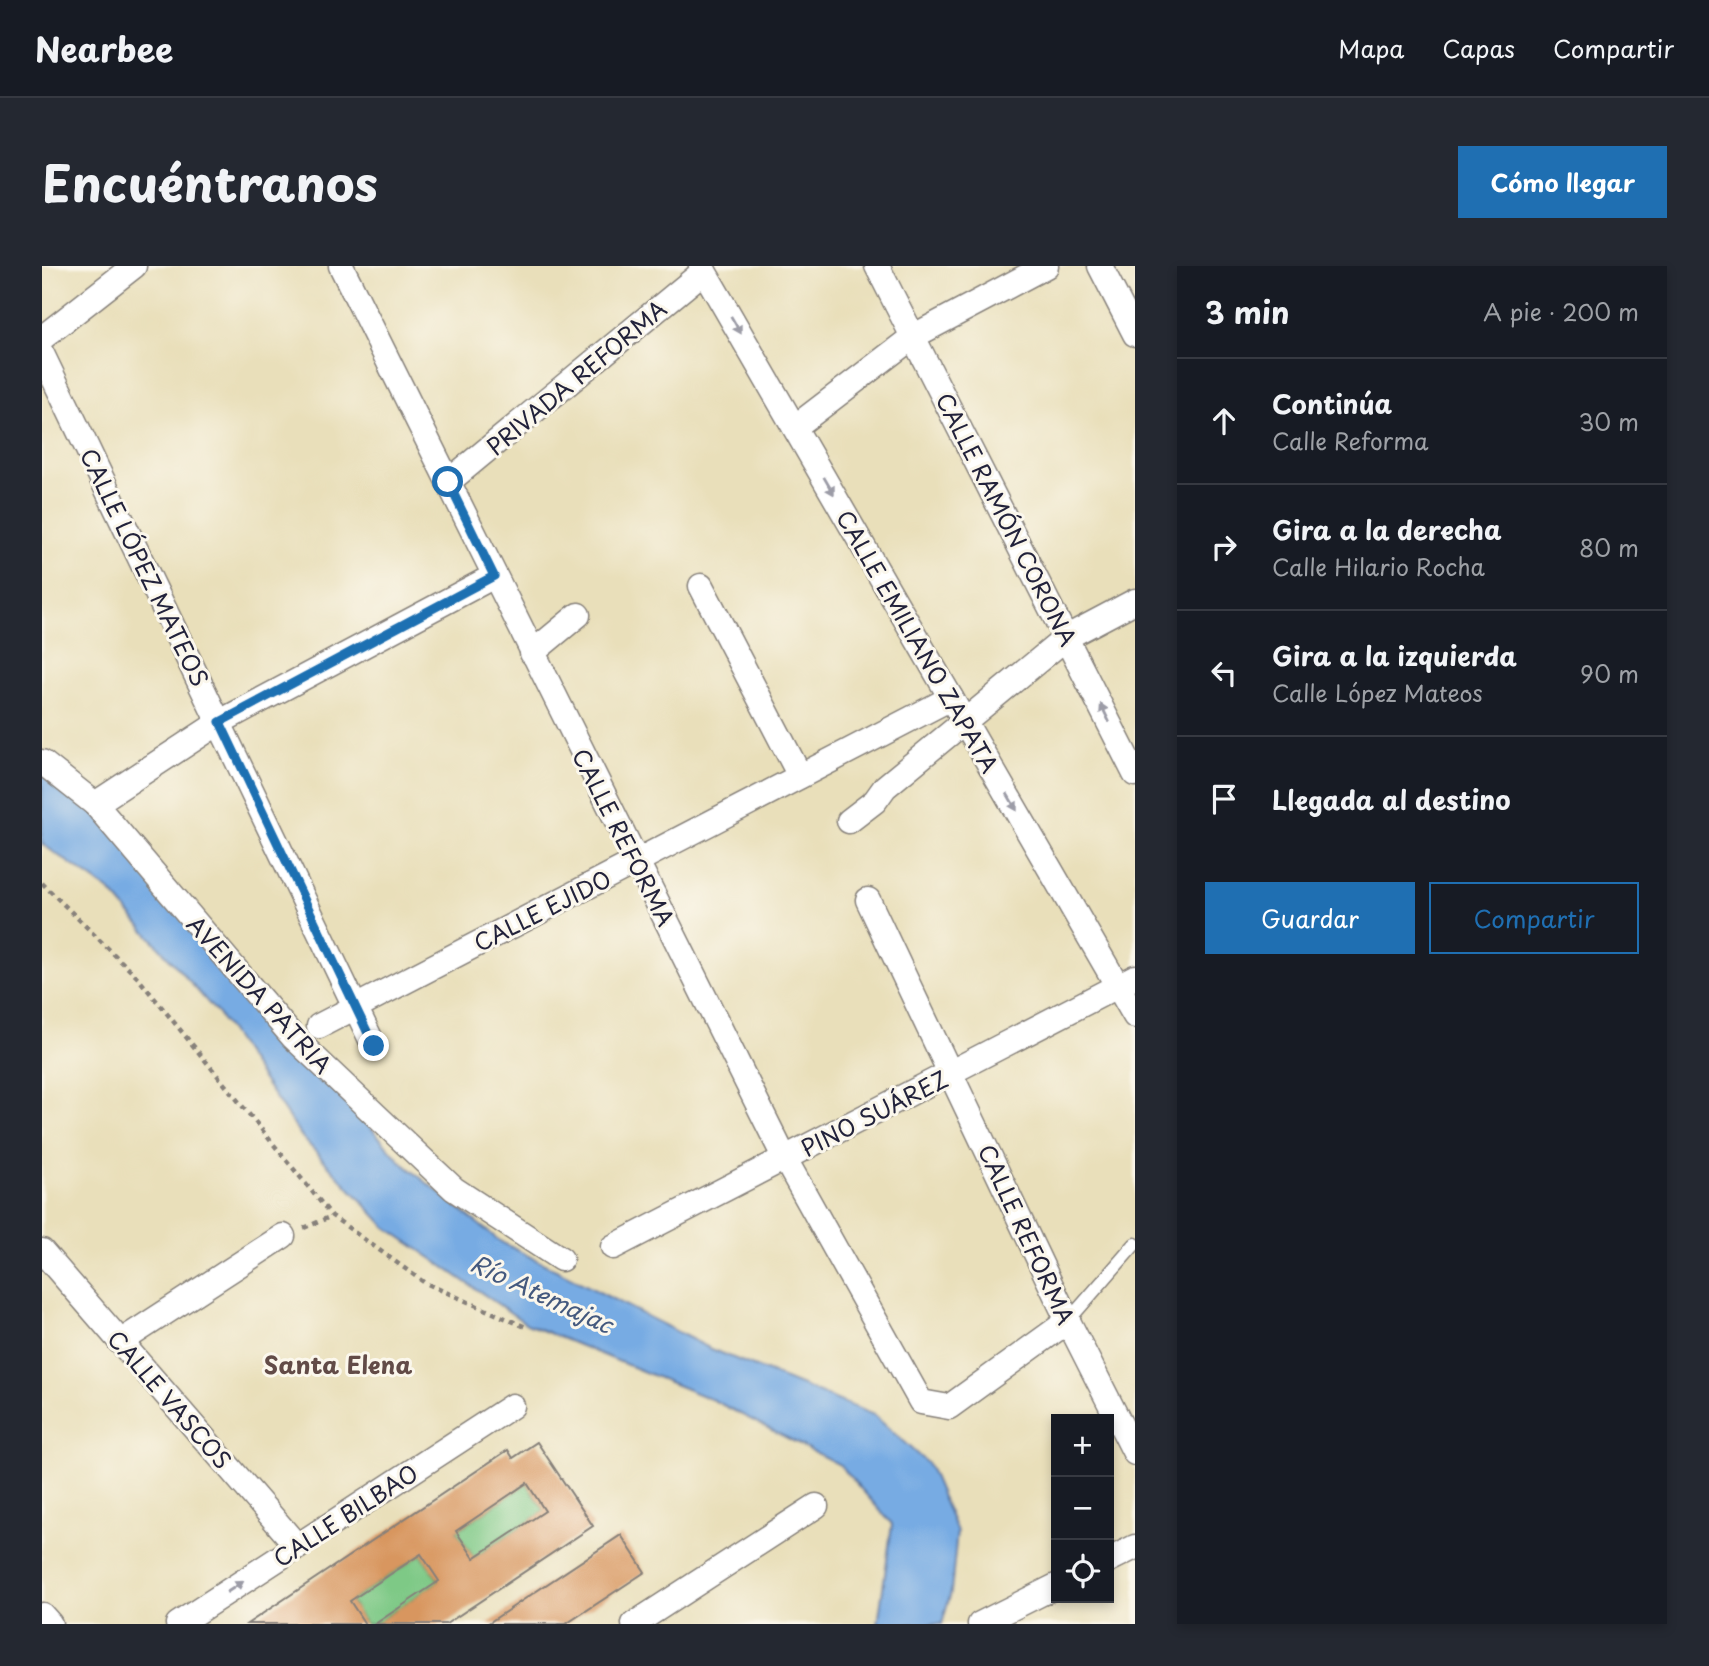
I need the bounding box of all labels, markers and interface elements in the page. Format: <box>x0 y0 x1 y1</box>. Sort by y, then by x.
text: Nearbee <box>35 23 173 73</box>
text: Mapa <box>1338 30 1404 66</box>
text: Capas <box>1442 30 1515 66</box>
text: Compartir <box>1553 30 1674 66</box>
text: Encuéntranos <box>42 145 378 219</box>
button: Cómo llegar <box>1458 146 1667 218</box>
text: 3 min <box>1205 289 1290 334</box>
street label: PRIVADA REFORMA <box>478 291 674 463</box>
text: A pie · 200 m <box>1483 294 1639 329</box>
one-way arrow <box>729 315 741 335</box>
text: Continúa <box>1272 384 1392 423</box>
street label: CALLE RAMÓN CORONA <box>928 386 1086 652</box>
icon: ahead <box>1205 402 1243 440</box>
text: 30 m <box>1578 404 1639 439</box>
text: Calle Reforma <box>1272 423 1429 458</box>
street label: CALLE LÓPEZ MATEOS <box>72 442 218 692</box>
route start <box>432 466 463 497</box>
one-way arrow <box>823 477 835 496</box>
street label: CALLE EMILIANO ZAPATA <box>828 503 1008 779</box>
text: Gira a la derecha <box>1272 510 1502 549</box>
icon: right <box>1205 528 1243 566</box>
text: 80 m <box>1579 530 1639 565</box>
text: Calle Hilario Rocha <box>1272 549 1485 584</box>
text: Gira a la izquierda <box>1272 636 1517 675</box>
icon: left <box>1205 654 1243 692</box>
text: 90 m <box>1580 656 1639 691</box>
text: Calle López Mateos <box>1272 675 1483 710</box>
one-way arrow <box>1099 703 1110 723</box>
street label: CALLE REFORMA <box>564 742 684 932</box>
icon: arrive <box>1205 780 1243 818</box>
text: Llegada al destino <box>1272 780 1511 819</box>
one-way arrow <box>1006 793 1018 812</box>
street label: CALLE EJIDO <box>467 860 617 960</box>
button: Guardar <box>1205 882 1415 954</box>
button: Compartir <box>1429 882 1639 954</box>
street label: AVENIDA PATRIA <box>179 907 341 1081</box>
route end <box>358 1030 389 1061</box>
street label: PINO SUÁREZ <box>794 1061 954 1165</box>
street label: CALLE REFORMA <box>970 1138 1084 1330</box>
water label: Río Atemajac <box>465 1244 621 1343</box>
street label: CALLE VASCOS <box>100 1322 240 1476</box>
district label: Santa Elena <box>264 1346 412 1382</box>
map controls <box>1051 1414 1114 1603</box>
button: + <box>1051 1414 1114 1477</box>
street label: CALLE BILBAO <box>266 1455 424 1575</box>
button: − <box>1051 1477 1114 1540</box>
button: locate <box>1051 1540 1114 1603</box>
one-way arrow <box>226 1581 245 1594</box>

